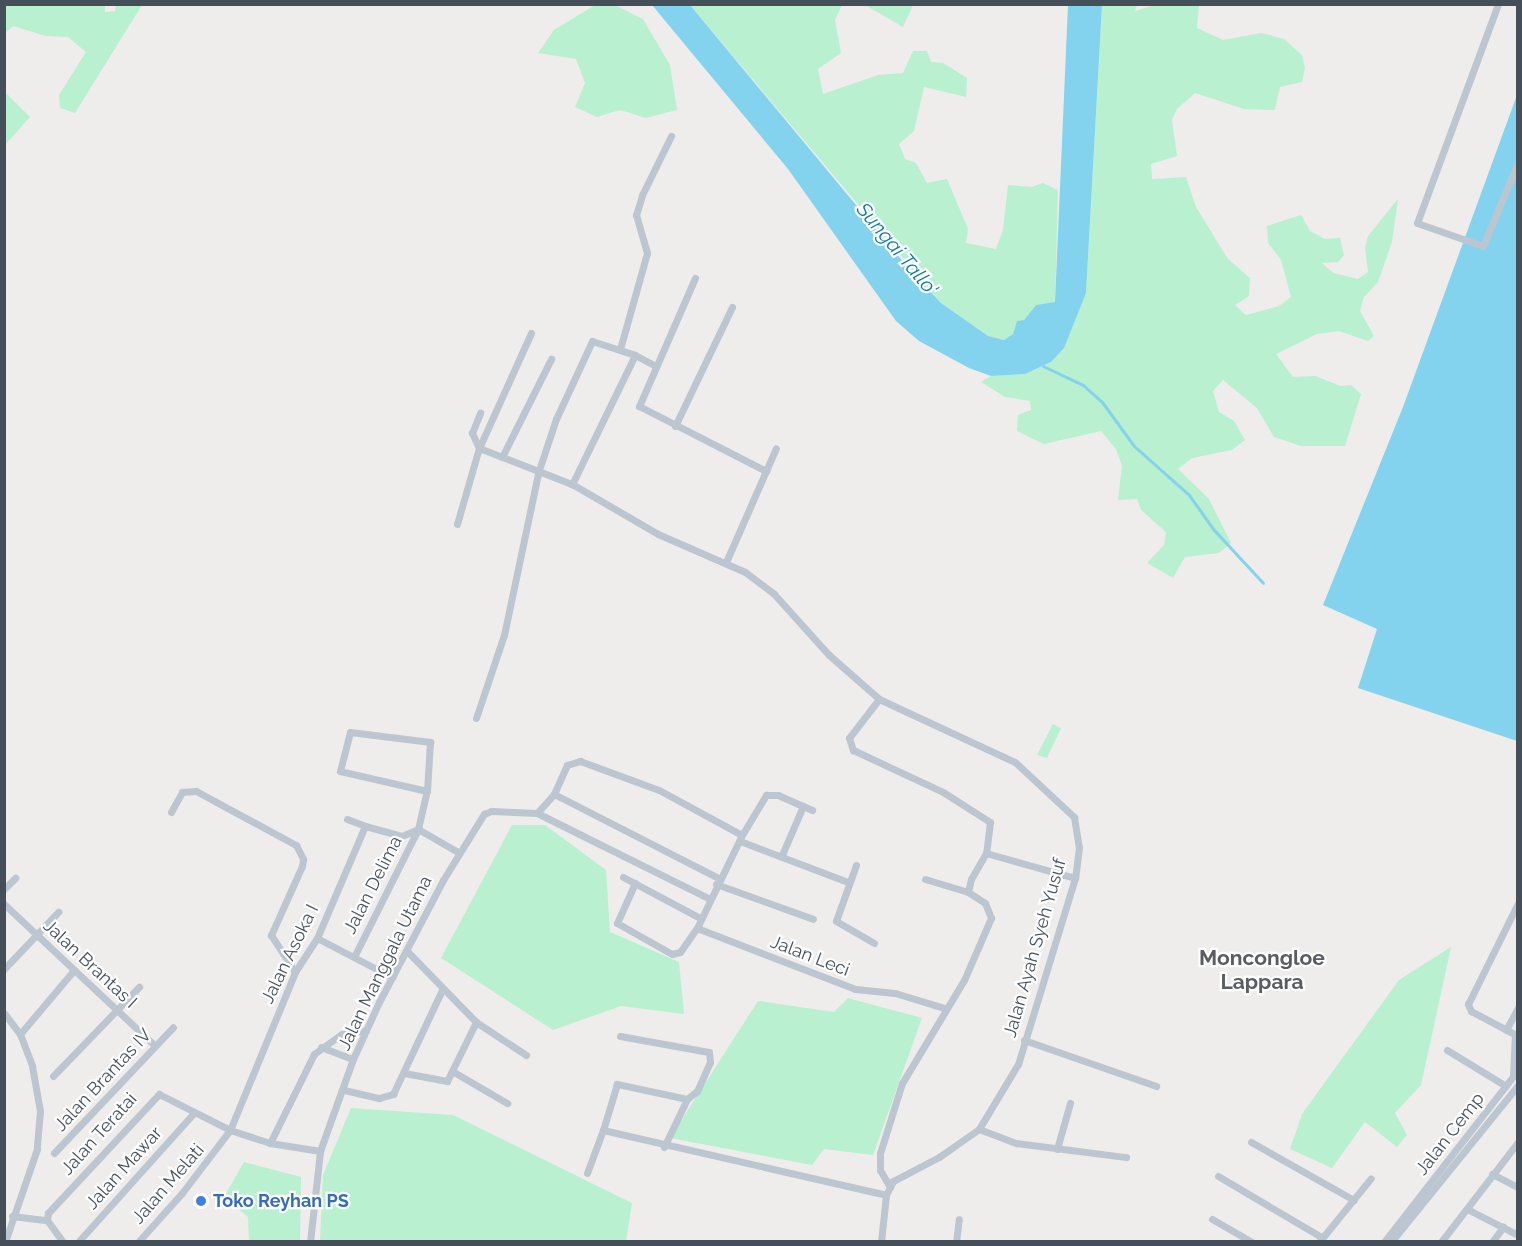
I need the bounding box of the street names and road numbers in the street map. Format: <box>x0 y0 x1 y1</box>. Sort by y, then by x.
street label: Jalan Delima <box>339 833 407 937</box>
street label: Jalan Ayah Syeh Yusuf <box>999 855 1071 1041</box>
street label: Jalan Manggala Utama <box>333 872 437 1054</box>
street label: Jalan Asoka I <box>257 901 323 1007</box>
street label: Jalan Brantas I <box>39 915 141 1013</box>
street label: Jalan Leci <box>767 931 853 981</box>
street label: Jalan Brantas IV <box>50 1024 156 1136</box>
street label: Jalan Teratai <box>56 1088 142 1180</box>
street label: Jalan Cemp <box>1411 1088 1489 1180</box>
street label: Jalan Mawar <box>81 1122 167 1214</box>
street label: Jalan Melati <box>127 1140 209 1228</box>

